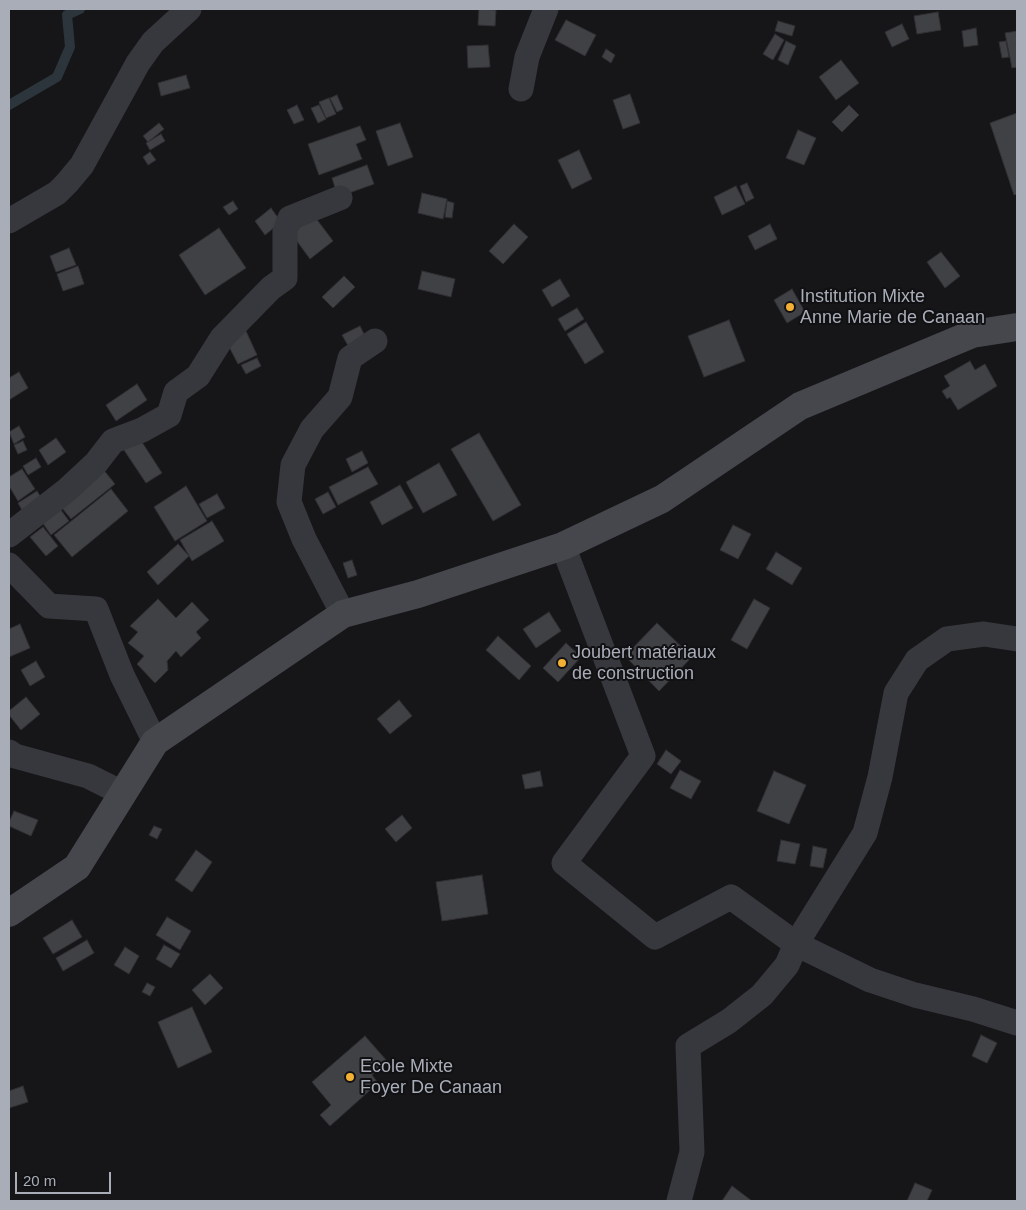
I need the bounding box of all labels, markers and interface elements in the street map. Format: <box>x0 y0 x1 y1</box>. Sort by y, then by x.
place label: Institution Mixte Anne Marie de Canaan <box>800 286 985 328</box>
marker: Institution Mixte Anne Marie de Canaan <box>784 301 796 313</box>
place label: Joubert matériaux de construction <box>572 642 716 684</box>
marker: Joubert matériaux de construction <box>556 657 568 669</box>
place label: Ecole Mixte Foyer De Canaan <box>360 1056 502 1098</box>
marker: Ecole Mixte Foyer De Canaan <box>344 1071 356 1083</box>
scale bar <box>18 1162 114 1194</box>
text: 20 m <box>23 1172 56 1189</box>

